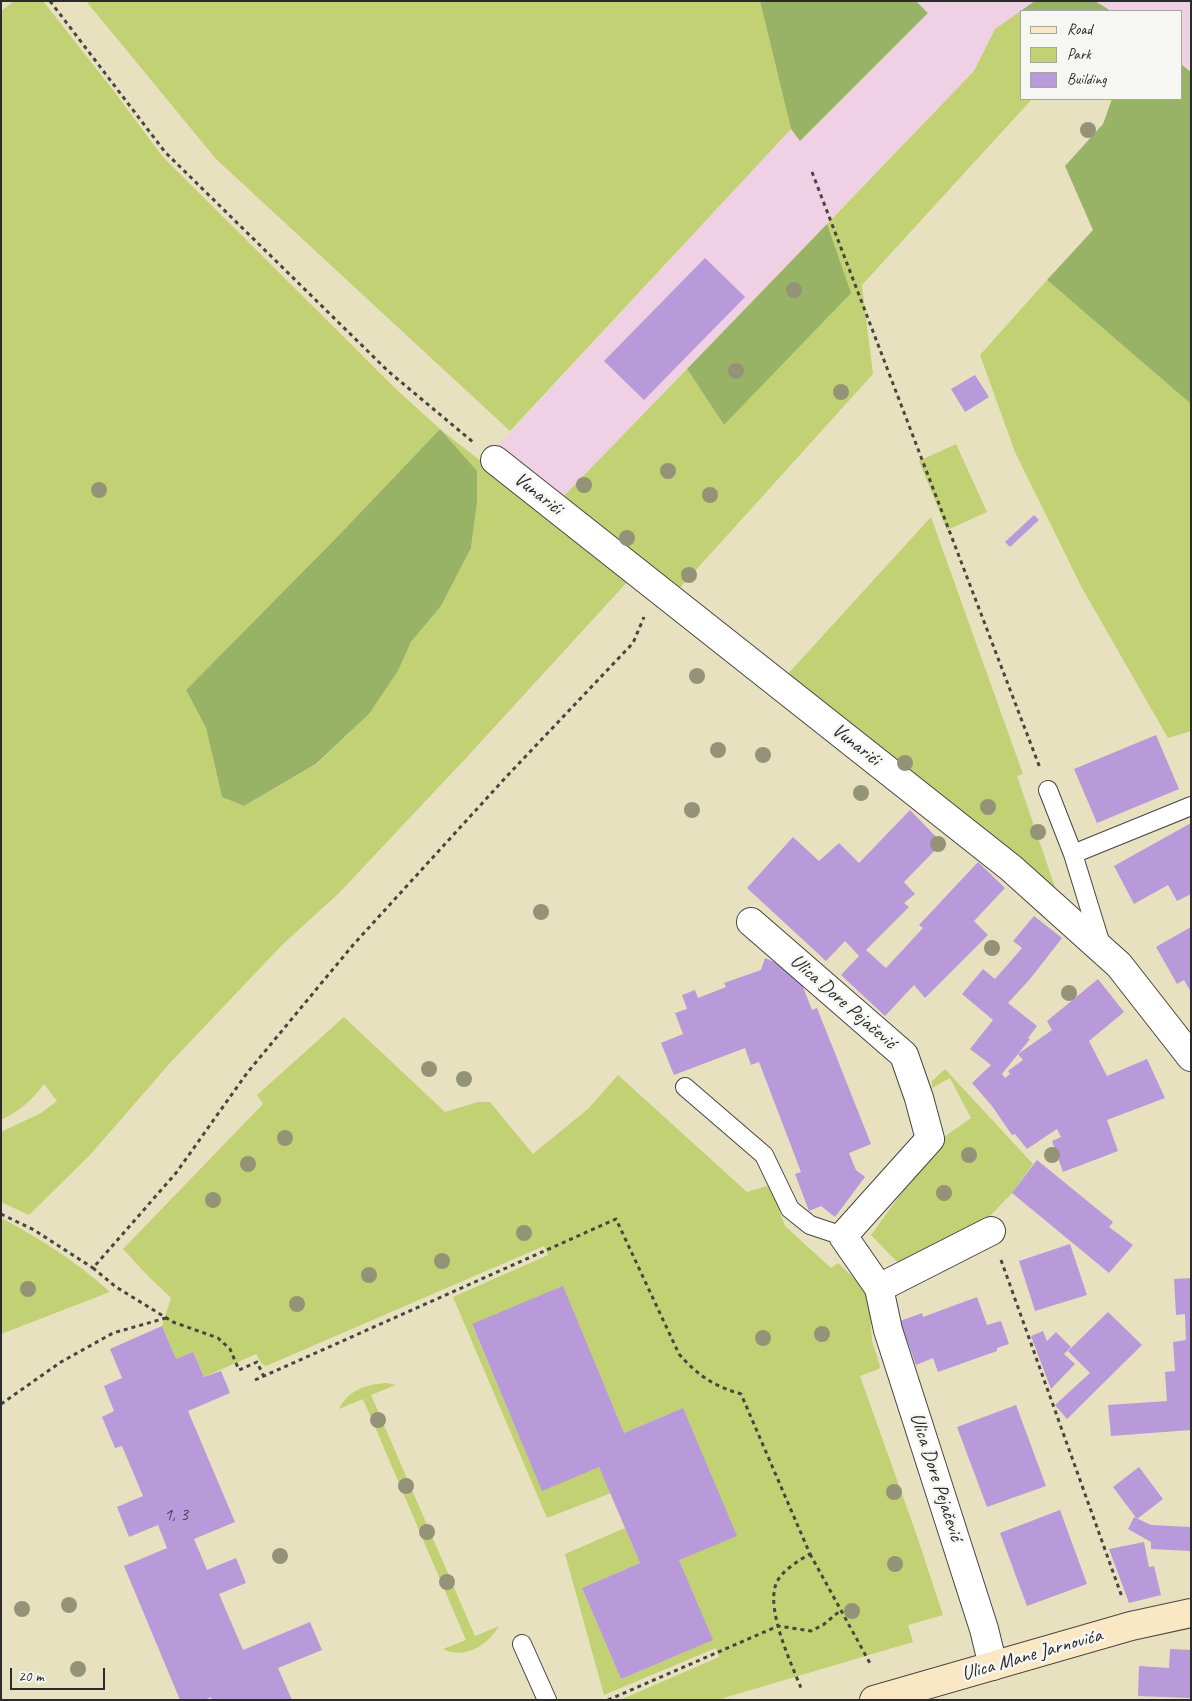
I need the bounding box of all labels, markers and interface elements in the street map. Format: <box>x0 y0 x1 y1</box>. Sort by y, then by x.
legend <box>1020 10 1182 100</box>
text: Road <box>1067 20 1092 39</box>
text: Park <box>1067 45 1091 64</box>
text: Building <box>1067 70 1106 89</box>
street label: Vunarići <box>509 467 567 521</box>
street label: Vunarići <box>827 718 885 772</box>
street label: Ulica Dore Pejačević <box>785 949 901 1055</box>
street label: Ulica Dore Pejačević <box>904 1410 968 1544</box>
house number: 1, 3 <box>164 1504 188 1526</box>
street label: Ulica Mane Jarnovića <box>959 1624 1105 1686</box>
scale bar <box>12 1658 108 1690</box>
text: 20 m <box>18 1667 44 1686</box>

